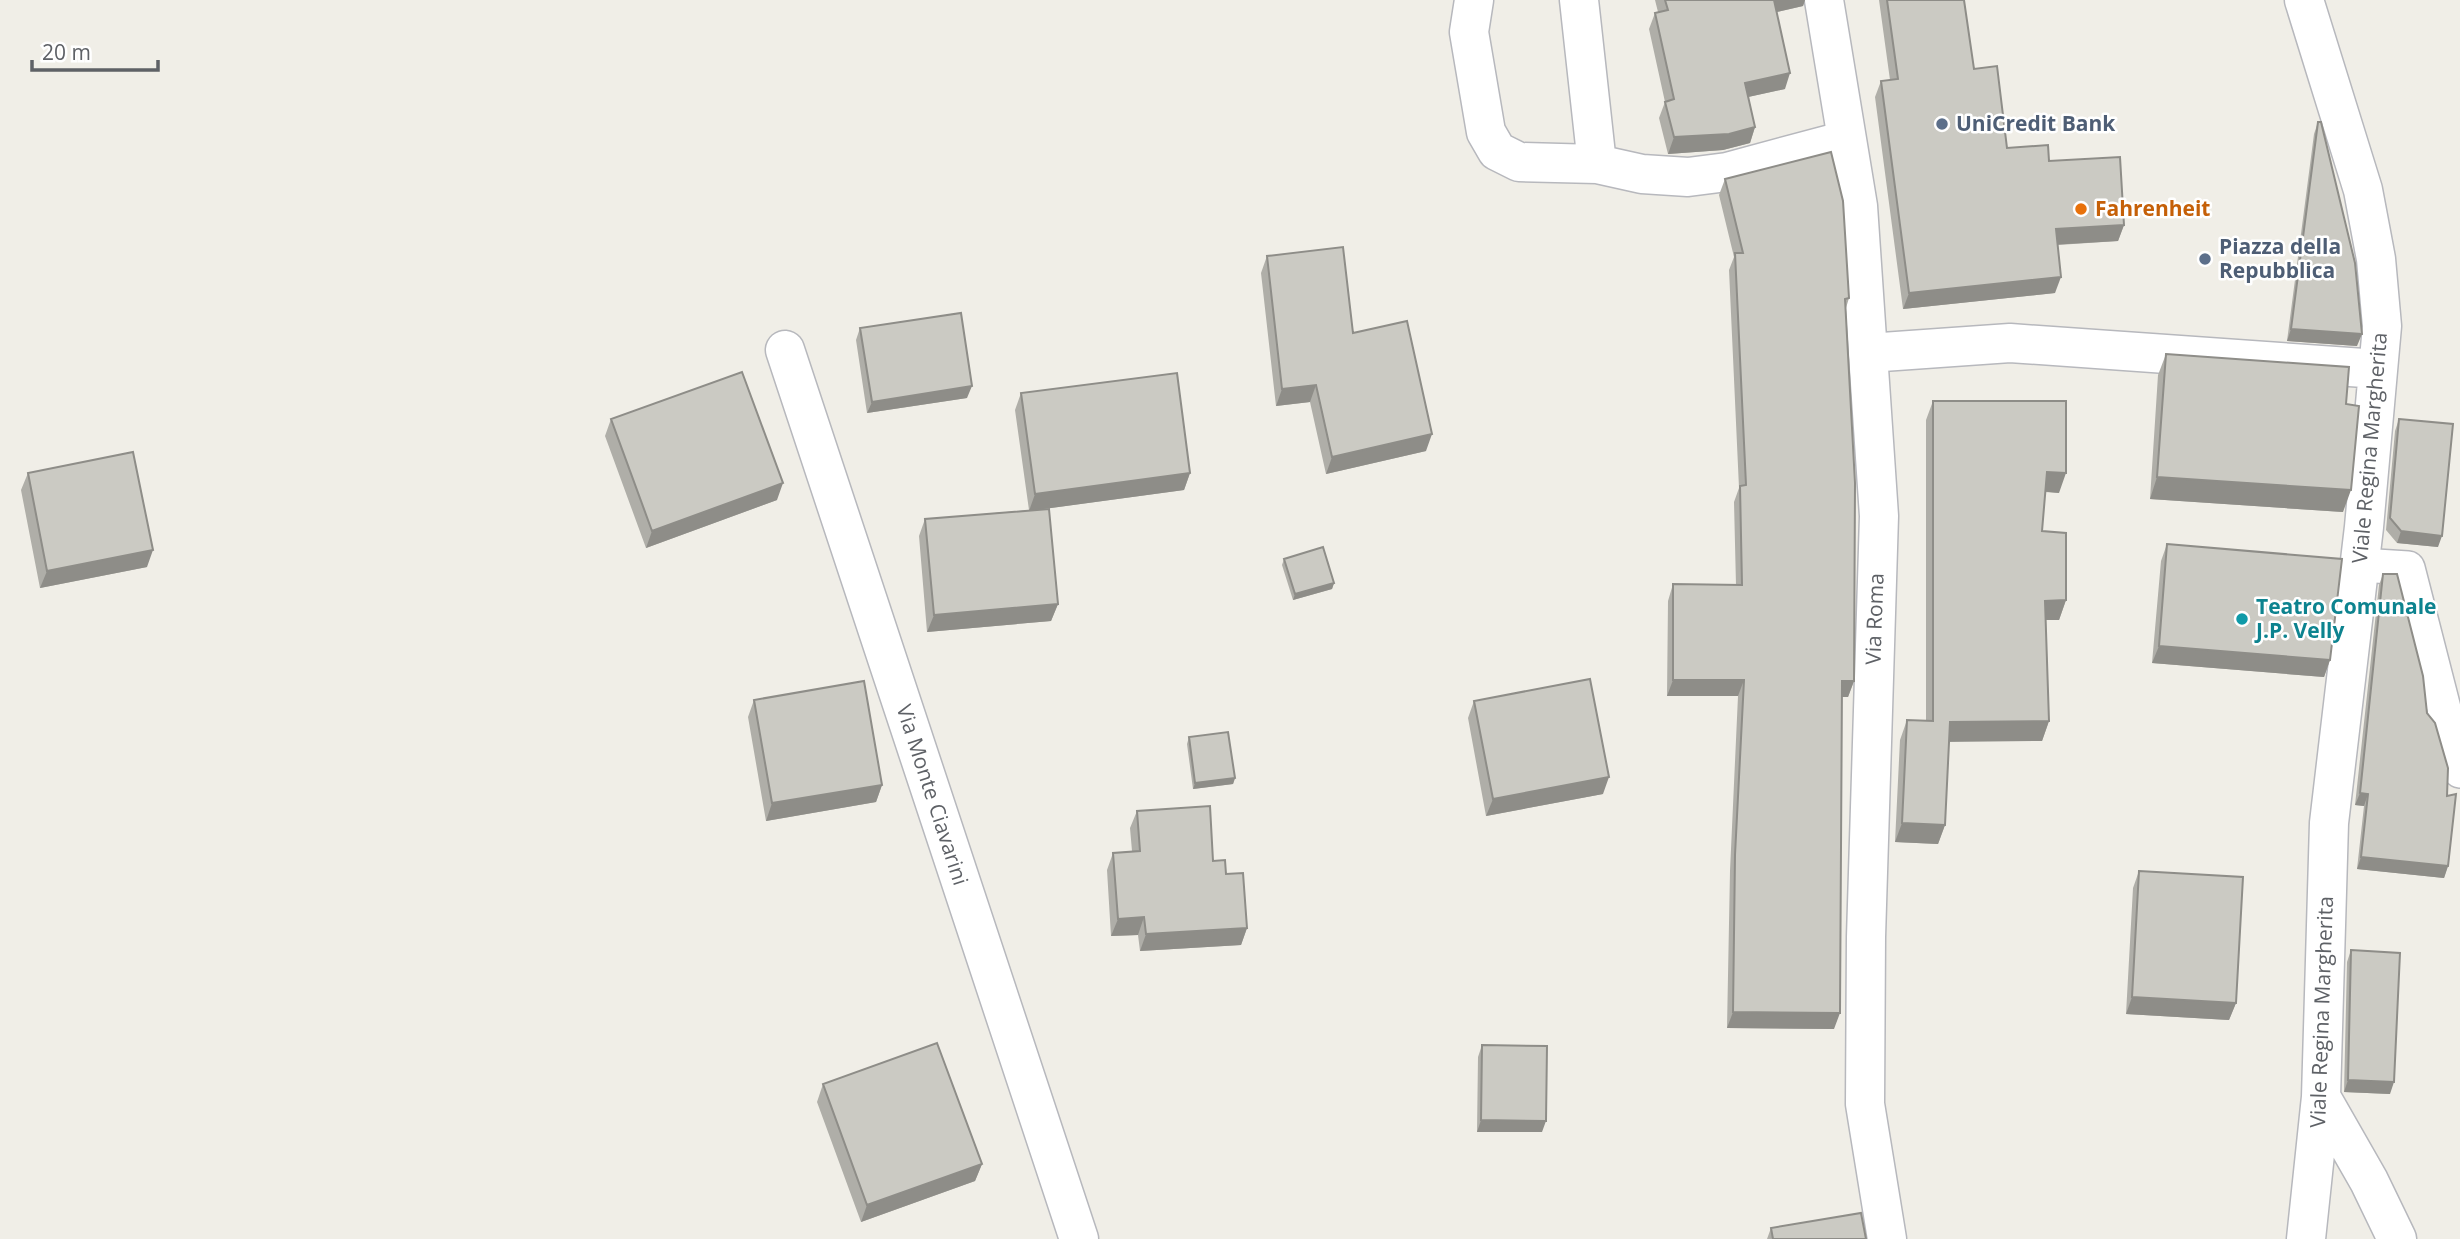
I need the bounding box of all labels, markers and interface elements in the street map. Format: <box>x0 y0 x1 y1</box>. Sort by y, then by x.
scale bar <box>32 28 158 72</box>
text: 20 m <box>42 38 91 66</box>
place label: UniCredit Bank <box>1956 109 2116 137</box>
marker: UniCredit Bank <box>1934 116 1950 132</box>
place label: Fahrenheit <box>2095 194 2211 222</box>
marker: Fahrenheit <box>2073 201 2089 217</box>
place label: Piazza della Repubblica <box>2219 232 2341 284</box>
marker: Piazza della Repubblica <box>2197 251 2213 267</box>
street label: Viale Regina Margherita <box>2345 331 2393 565</box>
street label: Via Roma <box>1858 573 1890 665</box>
place label: Teatro Comunale J.P. Velly <box>2254 592 2436 644</box>
marker: Teatro Comunale J.P. Velly <box>2234 611 2250 627</box>
street label: Via Monte Ciavarini <box>891 701 975 889</box>
street label: Viale Regina Margherita <box>2303 896 2339 1128</box>

